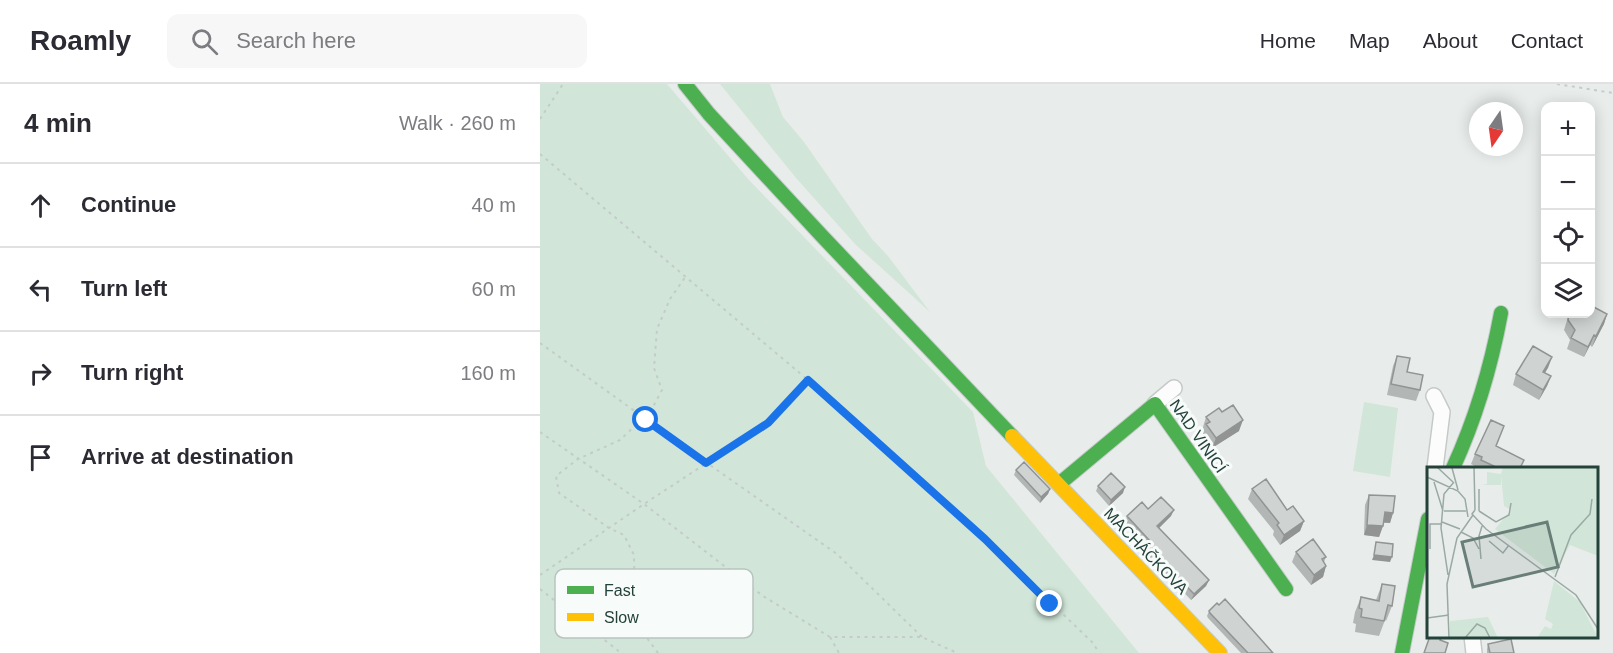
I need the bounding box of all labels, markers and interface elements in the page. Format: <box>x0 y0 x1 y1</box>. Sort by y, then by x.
search box <box>167 14 587 68</box>
text: Roamly <box>30 25 131 56</box>
icon: search <box>188 25 221 58</box>
text: Search here <box>236 28 356 53</box>
text: Home <box>1260 29 1316 52</box>
text: Map <box>1349 29 1390 52</box>
text: About <box>1423 29 1478 52</box>
text: Contact <box>1511 29 1583 52</box>
north arrow <box>1469 102 1523 156</box>
map controls <box>1541 102 1595 318</box>
button: + <box>1541 102 1595 156</box>
text: 4 min <box>24 108 92 138</box>
text: Walk · 260 m <box>399 112 516 134</box>
button: − <box>1541 156 1595 210</box>
icon: ahead <box>24 189 57 222</box>
text: Continue <box>81 192 176 217</box>
text: 40 m <box>472 194 516 216</box>
button: locate <box>1541 210 1595 264</box>
button: layers <box>1541 264 1595 318</box>
icon: left <box>24 273 57 306</box>
text: Turn left <box>81 276 167 301</box>
text: 60 m <box>472 278 516 300</box>
icon: right <box>24 357 57 390</box>
text: Turn right <box>81 360 183 385</box>
text: 160 m <box>460 362 516 384</box>
street label: NAD VINICÍ <box>1167 396 1231 476</box>
route start <box>632 406 658 432</box>
icon: arrive <box>24 441 57 474</box>
text: Arrive at destination <box>81 444 294 469</box>
inset map <box>1427 467 1598 638</box>
street label: MACHÁČKOVA <box>1101 504 1192 598</box>
legend <box>555 569 753 638</box>
text: Fast <box>604 582 636 599</box>
route end <box>1036 590 1062 616</box>
text: Slow <box>604 609 639 626</box>

